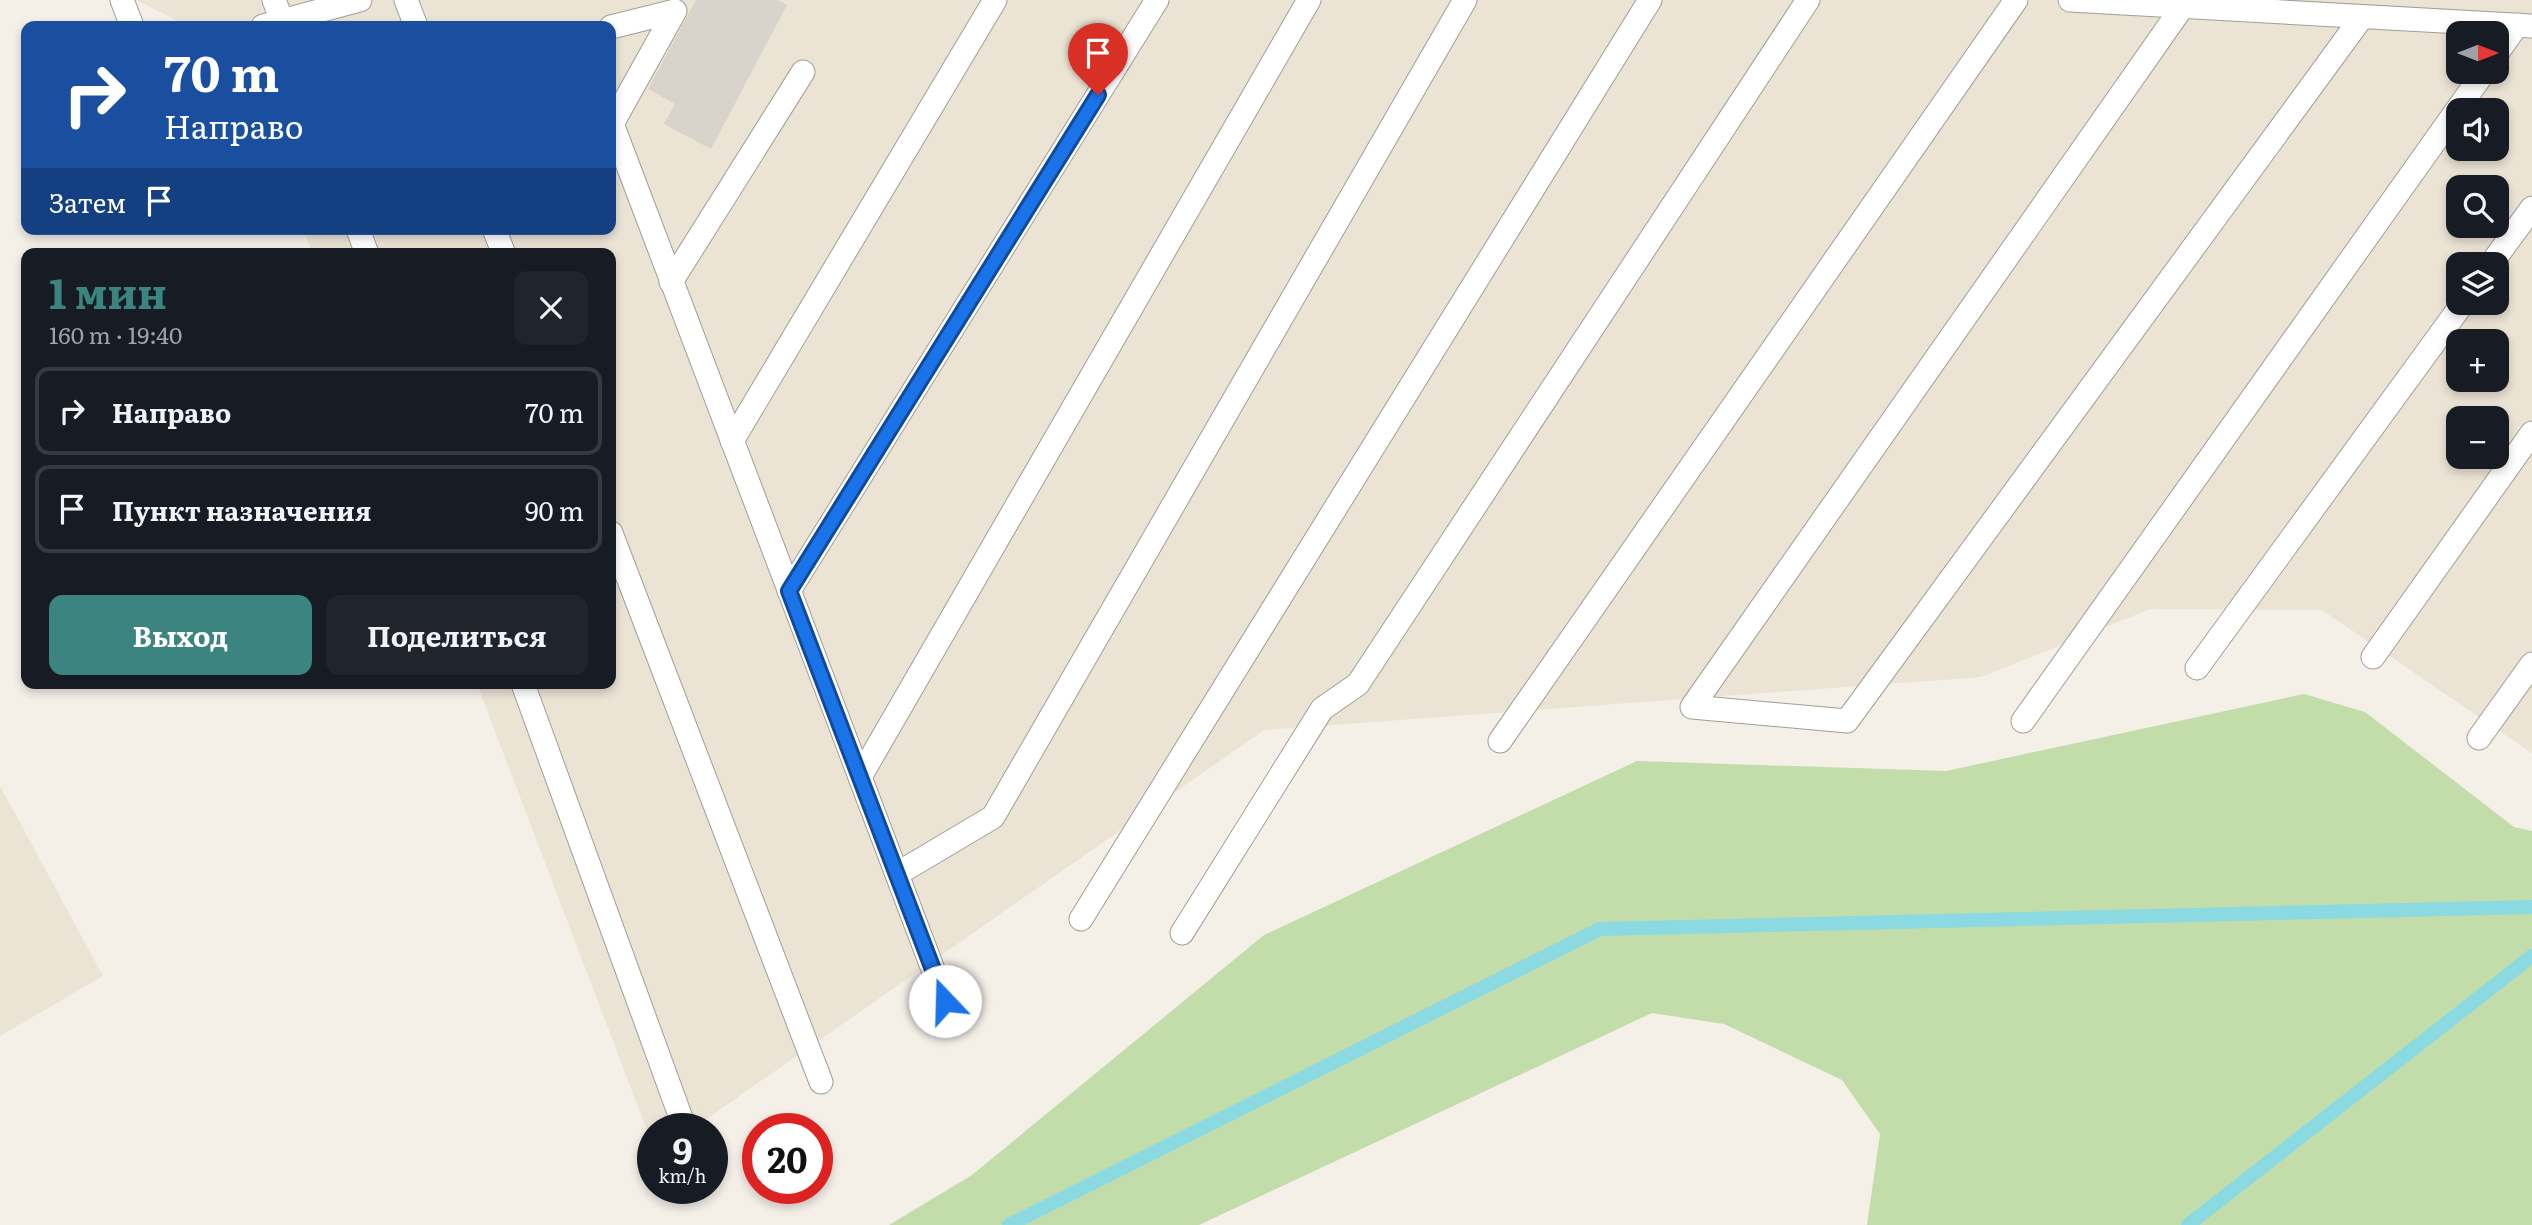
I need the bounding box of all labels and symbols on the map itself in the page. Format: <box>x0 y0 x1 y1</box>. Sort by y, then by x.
north arrow <box>2446 21 2510 84</box>
pin <box>1068 23 1128 95</box>
position arrow <box>908 964 982 1038</box>
speed limit sign: 20 <box>742 1113 833 1204</box>

